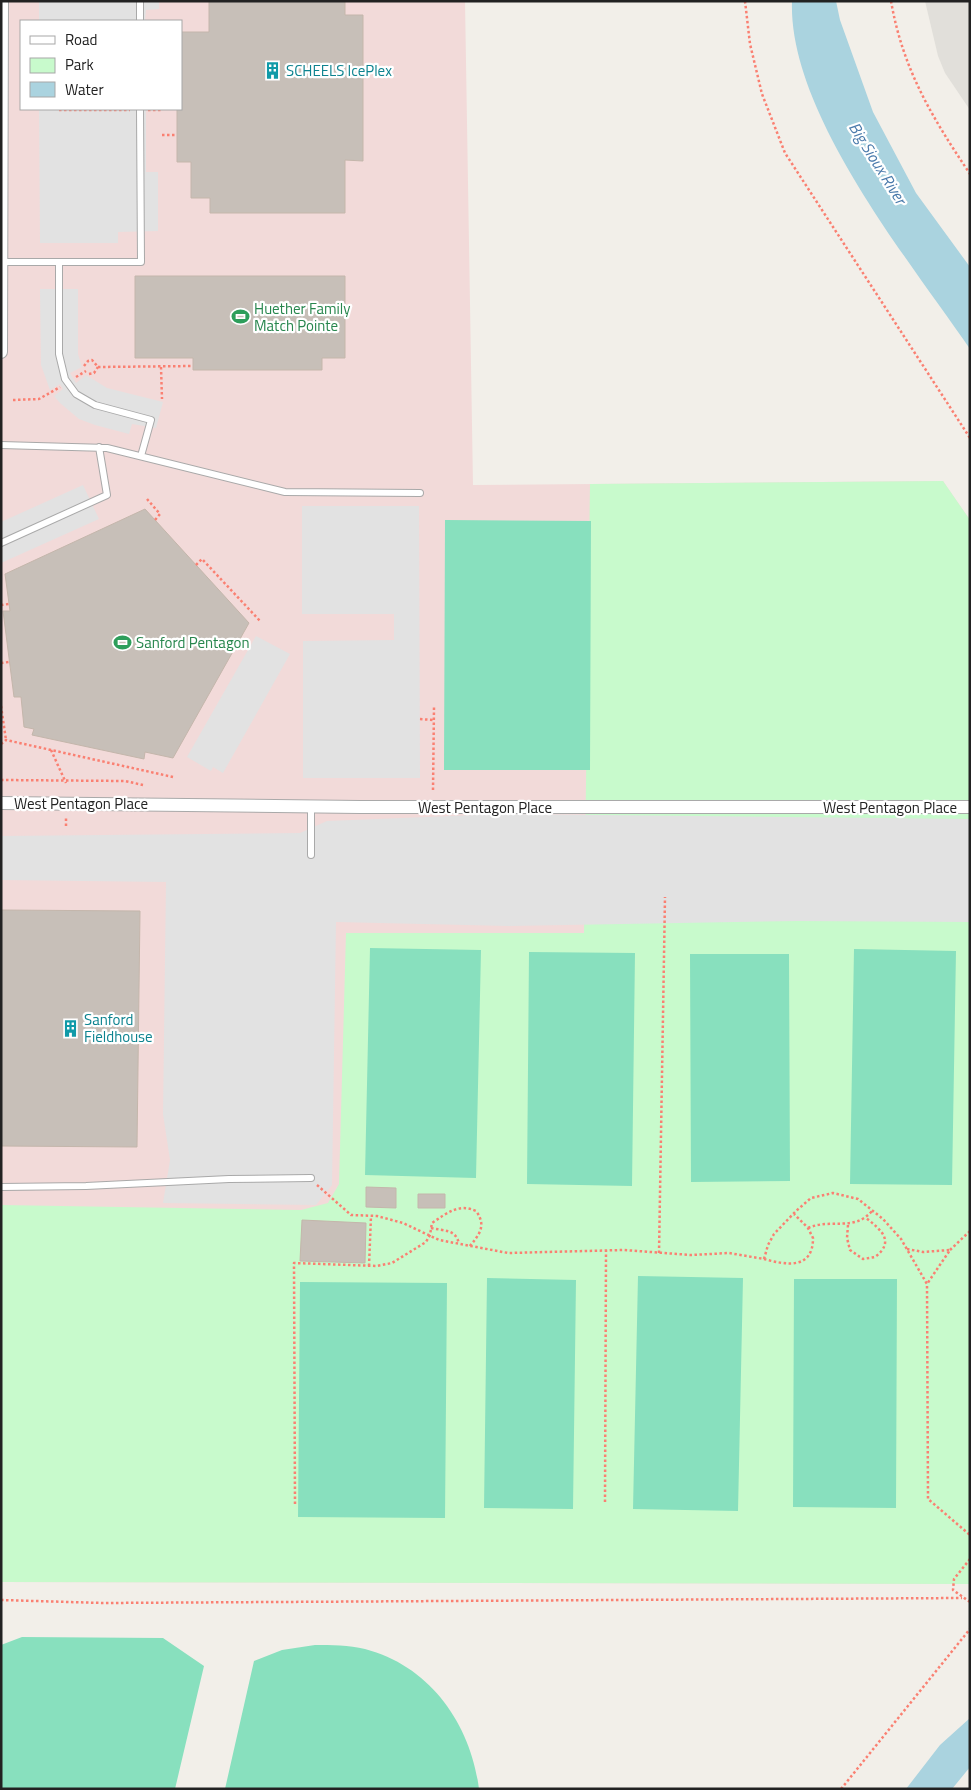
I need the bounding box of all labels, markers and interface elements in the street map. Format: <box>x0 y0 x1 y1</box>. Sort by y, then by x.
legend <box>20 20 182 110</box>
text: Road <box>65 28 97 51</box>
text: Park <box>65 53 94 76</box>
place label: SCHEELS IcePlex <box>286 59 392 82</box>
building icon: SCHEELS IcePlex <box>262 60 282 80</box>
text: Water <box>65 78 104 101</box>
water label: Big Sioux River <box>843 117 914 210</box>
place label: Huether Family Match Pointe <box>254 297 350 337</box>
sports icon: Huether Family Match Pointe <box>230 307 250 327</box>
place label: Sanford Pentagon <box>136 631 250 654</box>
sports icon: Sanford Pentagon <box>112 632 132 652</box>
street label: West Pentagon Place <box>14 792 148 815</box>
street label: West Pentagon Place <box>418 796 552 819</box>
street label: West Pentagon Place <box>823 796 957 819</box>
place label: Sanford Fieldhouse <box>84 1008 153 1048</box>
building icon: Sanford Fieldhouse <box>60 1018 80 1038</box>

